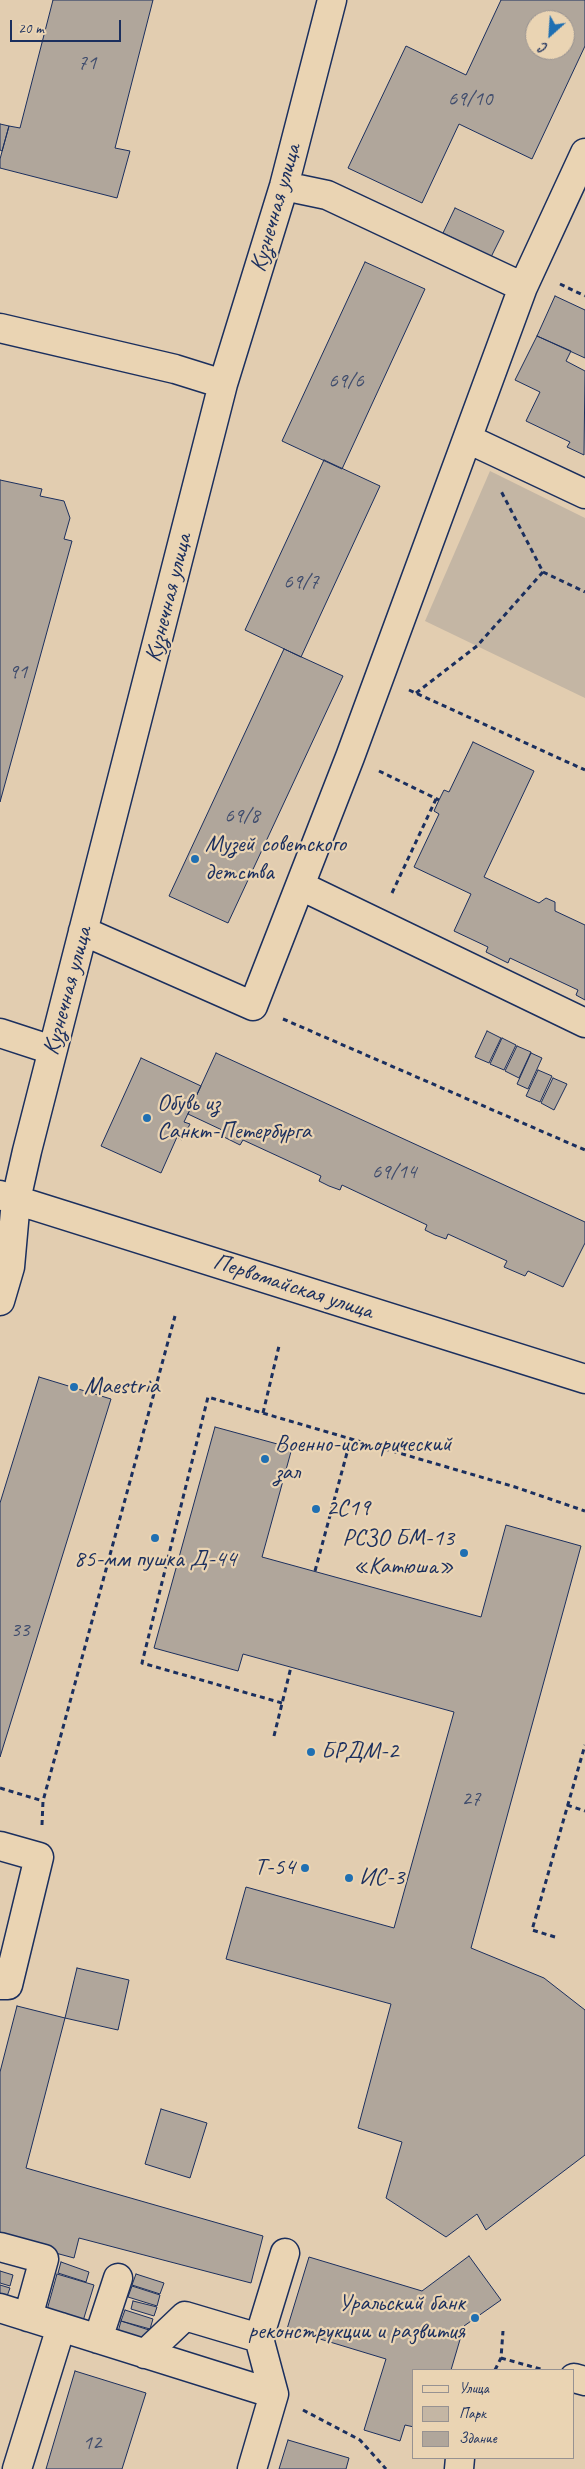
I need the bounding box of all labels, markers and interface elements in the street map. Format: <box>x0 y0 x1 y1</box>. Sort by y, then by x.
scale bar <box>12 10 124 42</box>
north arrow <box>525 10 575 60</box>
text: 20 m <box>18 19 44 38</box>
text: С <box>537 39 550 57</box>
house number: 71 <box>78 50 96 76</box>
house number: 69/10 <box>448 86 492 112</box>
street label: Кузнечная улица <box>244 141 308 275</box>
house number: 69/6 <box>328 368 364 394</box>
street label: Кузнечная улица <box>139 531 199 665</box>
house number: 69/7 <box>283 569 319 595</box>
house number: 91 <box>9 659 27 685</box>
house number: 69/8 <box>224 803 260 829</box>
place label: Музей советского детства <box>205 831 346 887</box>
marker: Музей советского детства <box>189 853 201 865</box>
street label: Кузнечная улица <box>37 924 99 1058</box>
place label: Обувь из Санкт-Петербурга <box>157 1090 311 1146</box>
marker: Обувь из Санкт-Петербурга <box>141 1112 153 1124</box>
house number: 69/14 <box>372 1159 416 1185</box>
street label: Первомайская улица <box>209 1248 377 1326</box>
place label: Maestria <box>84 1373 159 1401</box>
marker: Maestria <box>68 1381 80 1393</box>
place label: Военно-исторический зал <box>275 1431 452 1487</box>
marker: Военно-исторический зал <box>259 1453 271 1465</box>
place label: 2С19 <box>326 1495 370 1523</box>
marker: 2С19 <box>310 1503 322 1515</box>
place label: РСЗО БМ-13 «Катюша» <box>342 1525 454 1581</box>
marker: 85-мм пушка Д-44 <box>149 1532 161 1544</box>
place label: 85-мм пушка Д-44 <box>74 1546 236 1574</box>
marker: РСЗО БМ-13 «Катюша» <box>458 1547 470 1559</box>
house number: 33 <box>11 1617 29 1643</box>
place label: БРДМ-2 <box>321 1738 398 1766</box>
marker: БРДМ-2 <box>305 1746 317 1758</box>
house number: 27 <box>462 1786 480 1812</box>
place label: Т-54 <box>255 1854 295 1882</box>
marker: Т-54 <box>299 1862 311 1874</box>
place label: ИС-3 <box>359 1864 404 1892</box>
marker: ИС-3 <box>343 1872 355 1884</box>
place label: Уральский банк реконструкции и развития <box>248 2290 465 2346</box>
marker: Уральский банк реконструкции и развития <box>469 2312 481 2324</box>
legend <box>412 2369 575 2459</box>
text: Улица <box>459 2379 489 2398</box>
text: Парк <box>459 2404 486 2423</box>
text: Здание <box>459 2429 497 2448</box>
house number: 12 <box>83 2430 101 2456</box>

